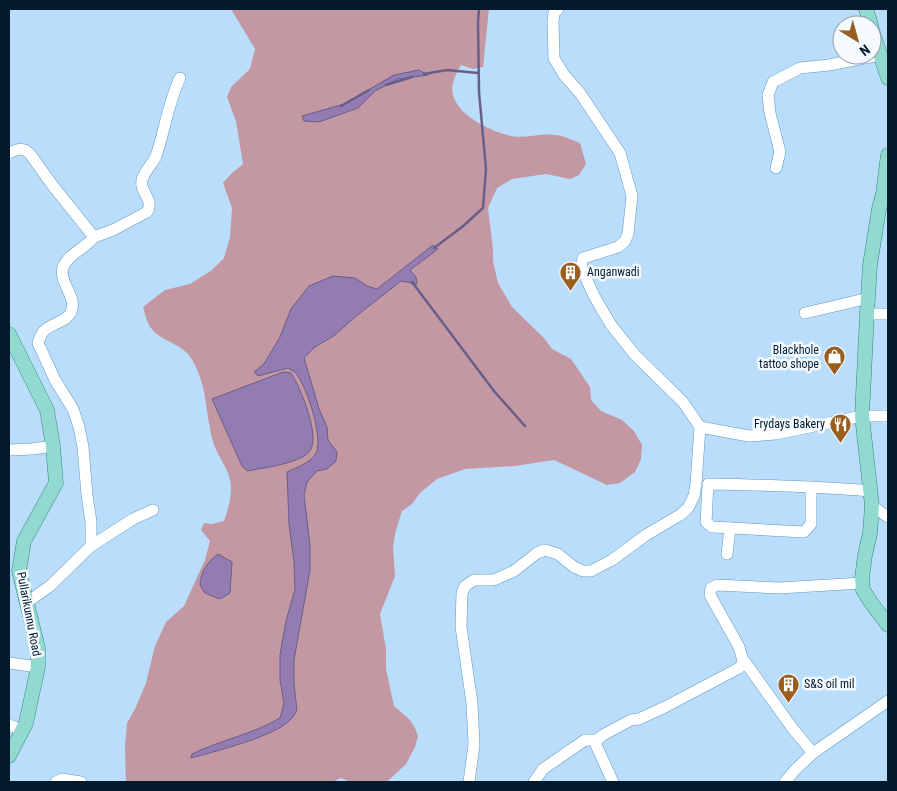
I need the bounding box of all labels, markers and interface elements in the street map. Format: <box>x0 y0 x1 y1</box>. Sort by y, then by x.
north arrow <box>832 15 882 65</box>
text: N <box>857 41 873 59</box>
building icon: Anganwadi <box>559 260 583 291</box>
place label: Anganwadi <box>587 265 639 279</box>
place label: Blackhole tattoo shope <box>759 343 819 371</box>
shop icon: Blackhole tattoo shope <box>823 345 847 376</box>
restaurant icon: Frydays Bakery <box>829 412 853 443</box>
place label: Frydays Bakery <box>754 417 825 431</box>
street label: Pullarikunnu Road <box>14 571 44 657</box>
building icon: S&S oil mil <box>776 672 800 703</box>
place label: S&S oil mil <box>804 677 855 691</box>

